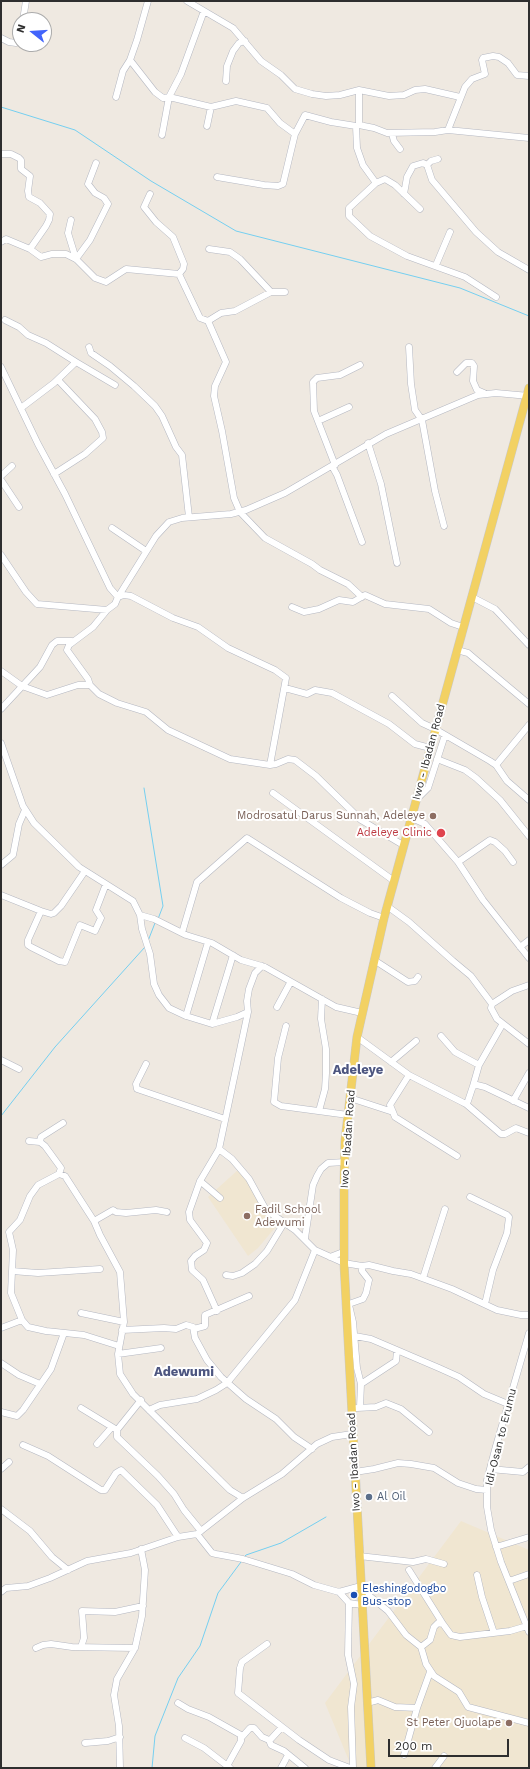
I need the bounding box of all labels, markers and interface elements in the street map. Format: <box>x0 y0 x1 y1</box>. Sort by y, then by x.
north arrow <box>12 12 52 52</box>
text: N <box>14 23 28 34</box>
street label: Iwo - Ibadan Road <box>410 703 448 801</box>
place label: Modrosatul Darus Sunnah, Adeleye <box>237 809 425 823</box>
marker: Modrosatul Darus Sunnah, Adeleye <box>428 811 438 821</box>
place label: Adeleye Clinic <box>357 826 432 840</box>
marker: Adeleye Clinic <box>435 827 447 839</box>
district label: Adeleye <box>333 1062 383 1078</box>
street label: Iwo - Ibadan Road <box>338 1089 358 1189</box>
place label: Fadil School Adewumi <box>255 1203 321 1229</box>
marker: Fadil School Adewumi <box>242 1211 252 1221</box>
district label: Adewumi <box>154 1364 214 1380</box>
street label: Idi-Osan to Erumu <box>483 1387 519 1487</box>
street label: Iwo - Ibadan Road <box>345 1412 363 1512</box>
place label: Al Oil <box>377 1490 406 1504</box>
marker: Al Oil <box>364 1492 374 1502</box>
place label: Eleshingodogbo Bus-stop <box>362 1582 446 1608</box>
marker: Eleshingodogbo Bus-stop <box>349 1590 359 1600</box>
place label: St Peter Ojuolape <box>406 1716 501 1730</box>
marker: St Peter Ojuolape <box>504 1718 514 1728</box>
scale bar <box>390 1731 511 1757</box>
text: 200 m <box>395 1739 432 1753</box>

